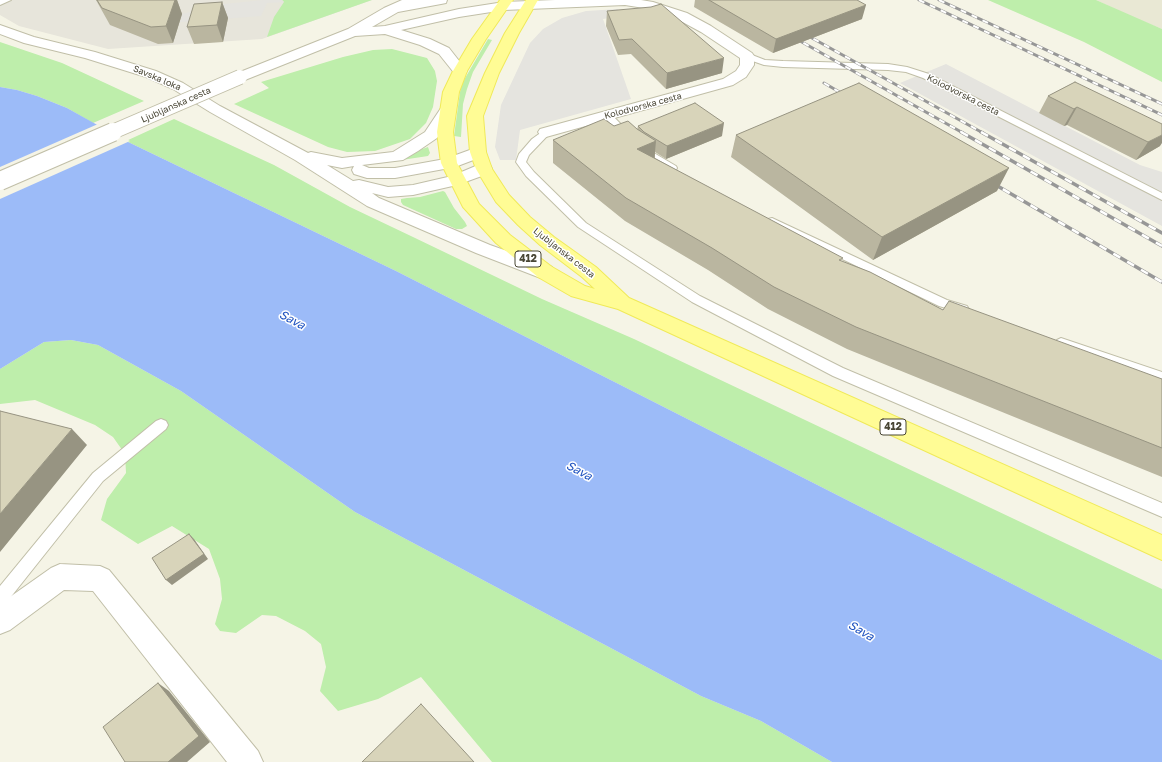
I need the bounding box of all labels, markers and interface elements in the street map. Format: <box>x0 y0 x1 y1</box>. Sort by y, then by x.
street label: Savska loka <box>131 63 183 93</box>
street label: Kolodvorska cesta <box>925 72 1001 118</box>
street label: Ljubljanska cesta <box>139 85 213 125</box>
street label: Kolodvorska cesta <box>603 90 683 122</box>
street label: Ljubljanska cesta <box>531 226 597 280</box>
road number: 412 <box>515 251 541 267</box>
water label: Sava <box>277 307 307 333</box>
road number: 412 <box>880 419 906 435</box>
water label: Sava <box>564 458 594 484</box>
water label: Sava <box>846 618 876 644</box>

